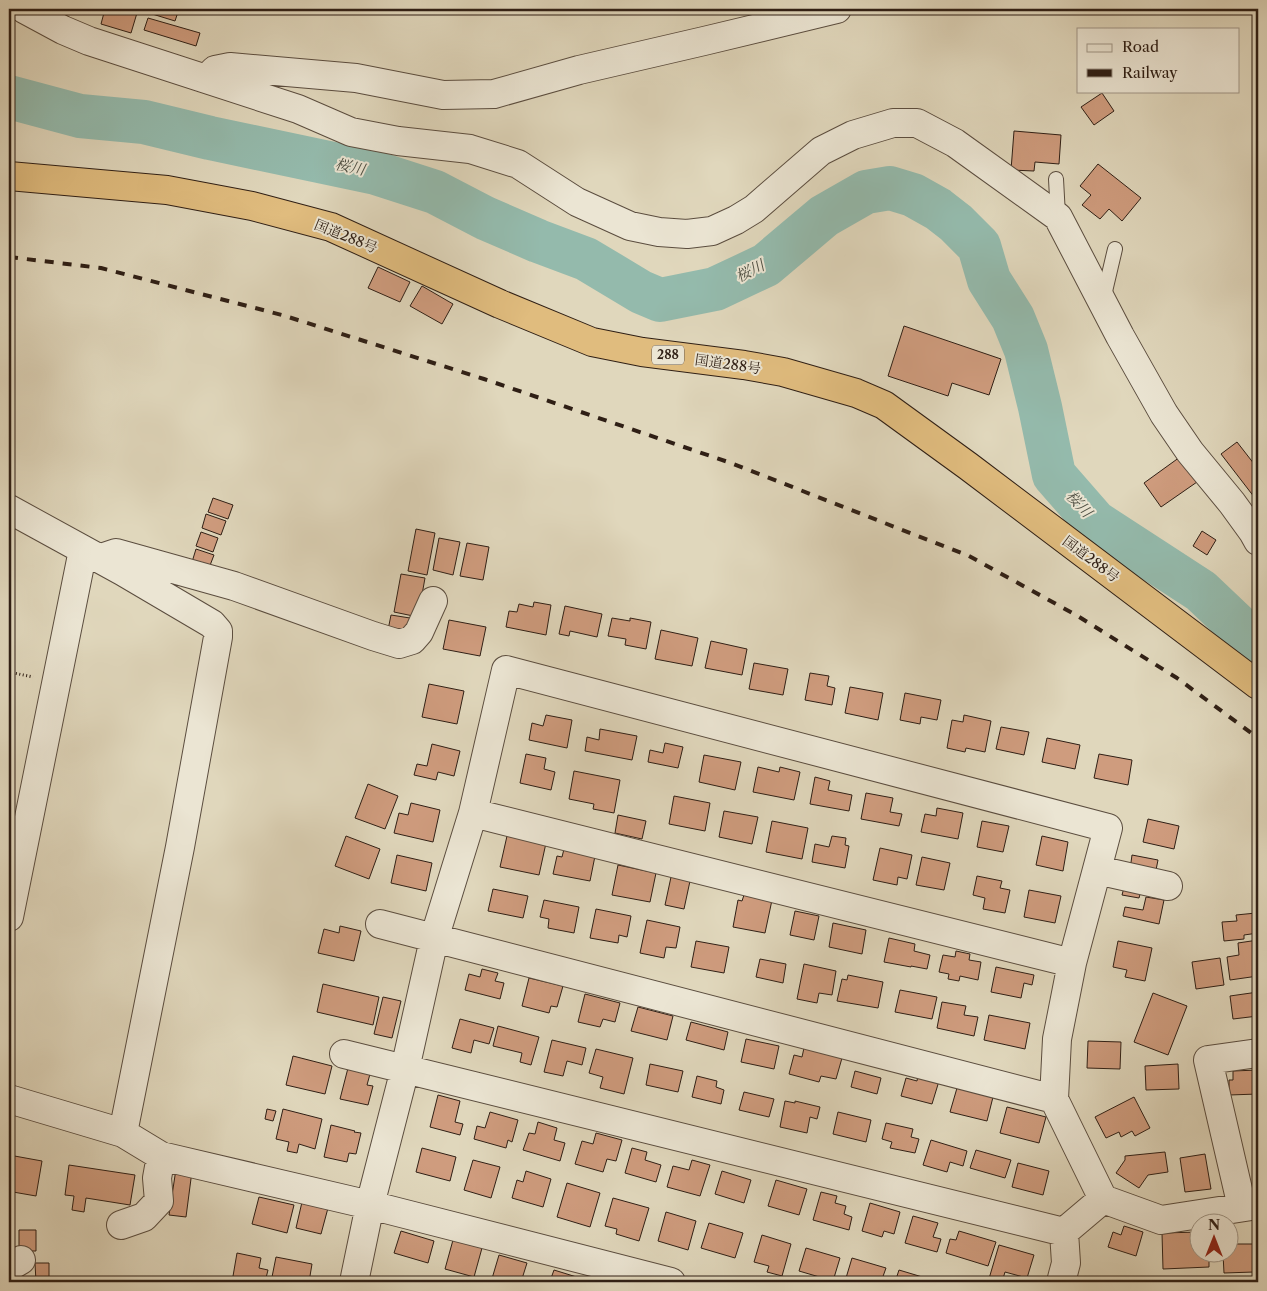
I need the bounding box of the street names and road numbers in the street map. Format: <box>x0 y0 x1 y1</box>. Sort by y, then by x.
street label: 国道288号 <box>312 215 380 257</box>
road number: 288 <box>652 346 684 364</box>
street label: 国道288号 <box>694 350 762 378</box>
street label: 国道288号 <box>1059 532 1123 586</box>

